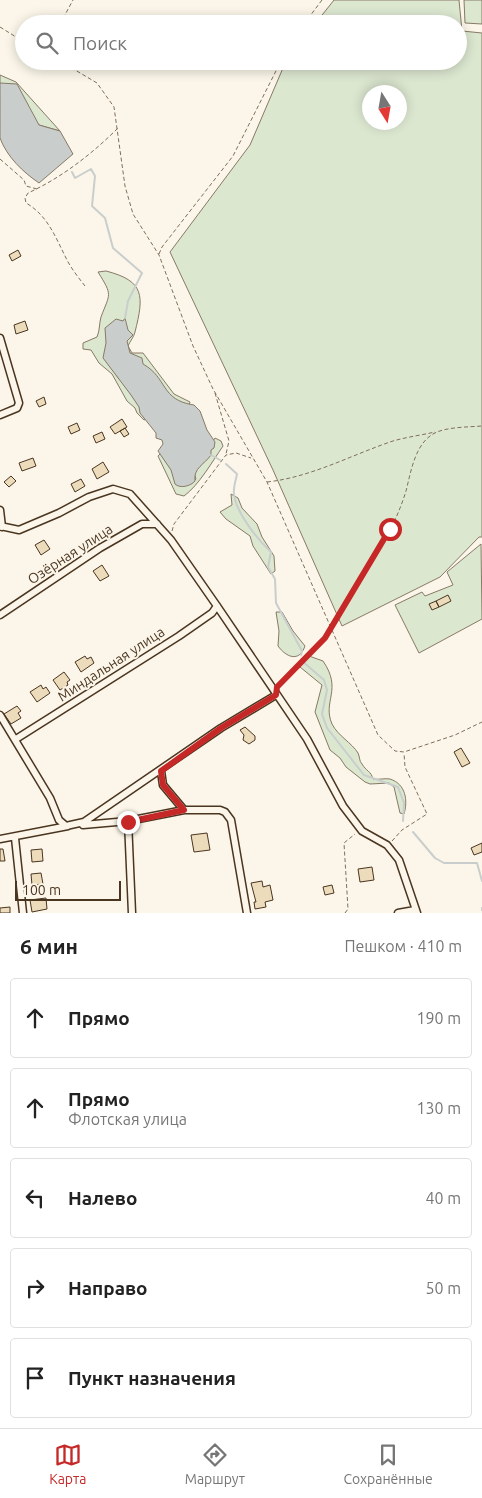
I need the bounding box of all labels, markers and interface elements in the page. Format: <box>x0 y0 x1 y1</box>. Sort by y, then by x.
search box <box>15 15 467 70</box>
icon: search <box>33 29 61 57</box>
text: Поиск <box>73 32 127 54</box>
north arrow <box>362 85 407 130</box>
route start <box>379 518 402 541</box>
street label: Озёрная улица <box>25 521 115 587</box>
street label: Миндальная улица <box>55 624 167 704</box>
route end <box>117 811 140 834</box>
scale bar <box>15 878 121 901</box>
text: 100 m <box>22 882 61 898</box>
text: 6 мин <box>20 934 78 958</box>
text: Пешком · 410 m <box>344 937 462 955</box>
icon: ahead <box>21 1004 49 1032</box>
text: Прямо <box>68 1007 130 1029</box>
text: 190 m <box>416 1009 461 1027</box>
text: Прямо <box>68 1088 130 1110</box>
icon: ahead <box>21 1094 49 1122</box>
text: 130 m <box>416 1099 461 1117</box>
text: Флотская улица <box>68 1110 187 1128</box>
icon: left <box>21 1184 49 1212</box>
text: Налево <box>68 1187 137 1209</box>
text: 40 m <box>425 1189 461 1207</box>
icon: right <box>21 1274 49 1302</box>
text: Направо <box>68 1277 148 1299</box>
text: 50 m <box>425 1279 461 1297</box>
icon: arrive <box>21 1364 49 1392</box>
text: Пункт назначения <box>68 1367 236 1389</box>
tab: Карта <box>49 1441 86 1487</box>
tab: Маршрут <box>185 1441 245 1487</box>
tab: Сохранённые <box>343 1441 433 1487</box>

